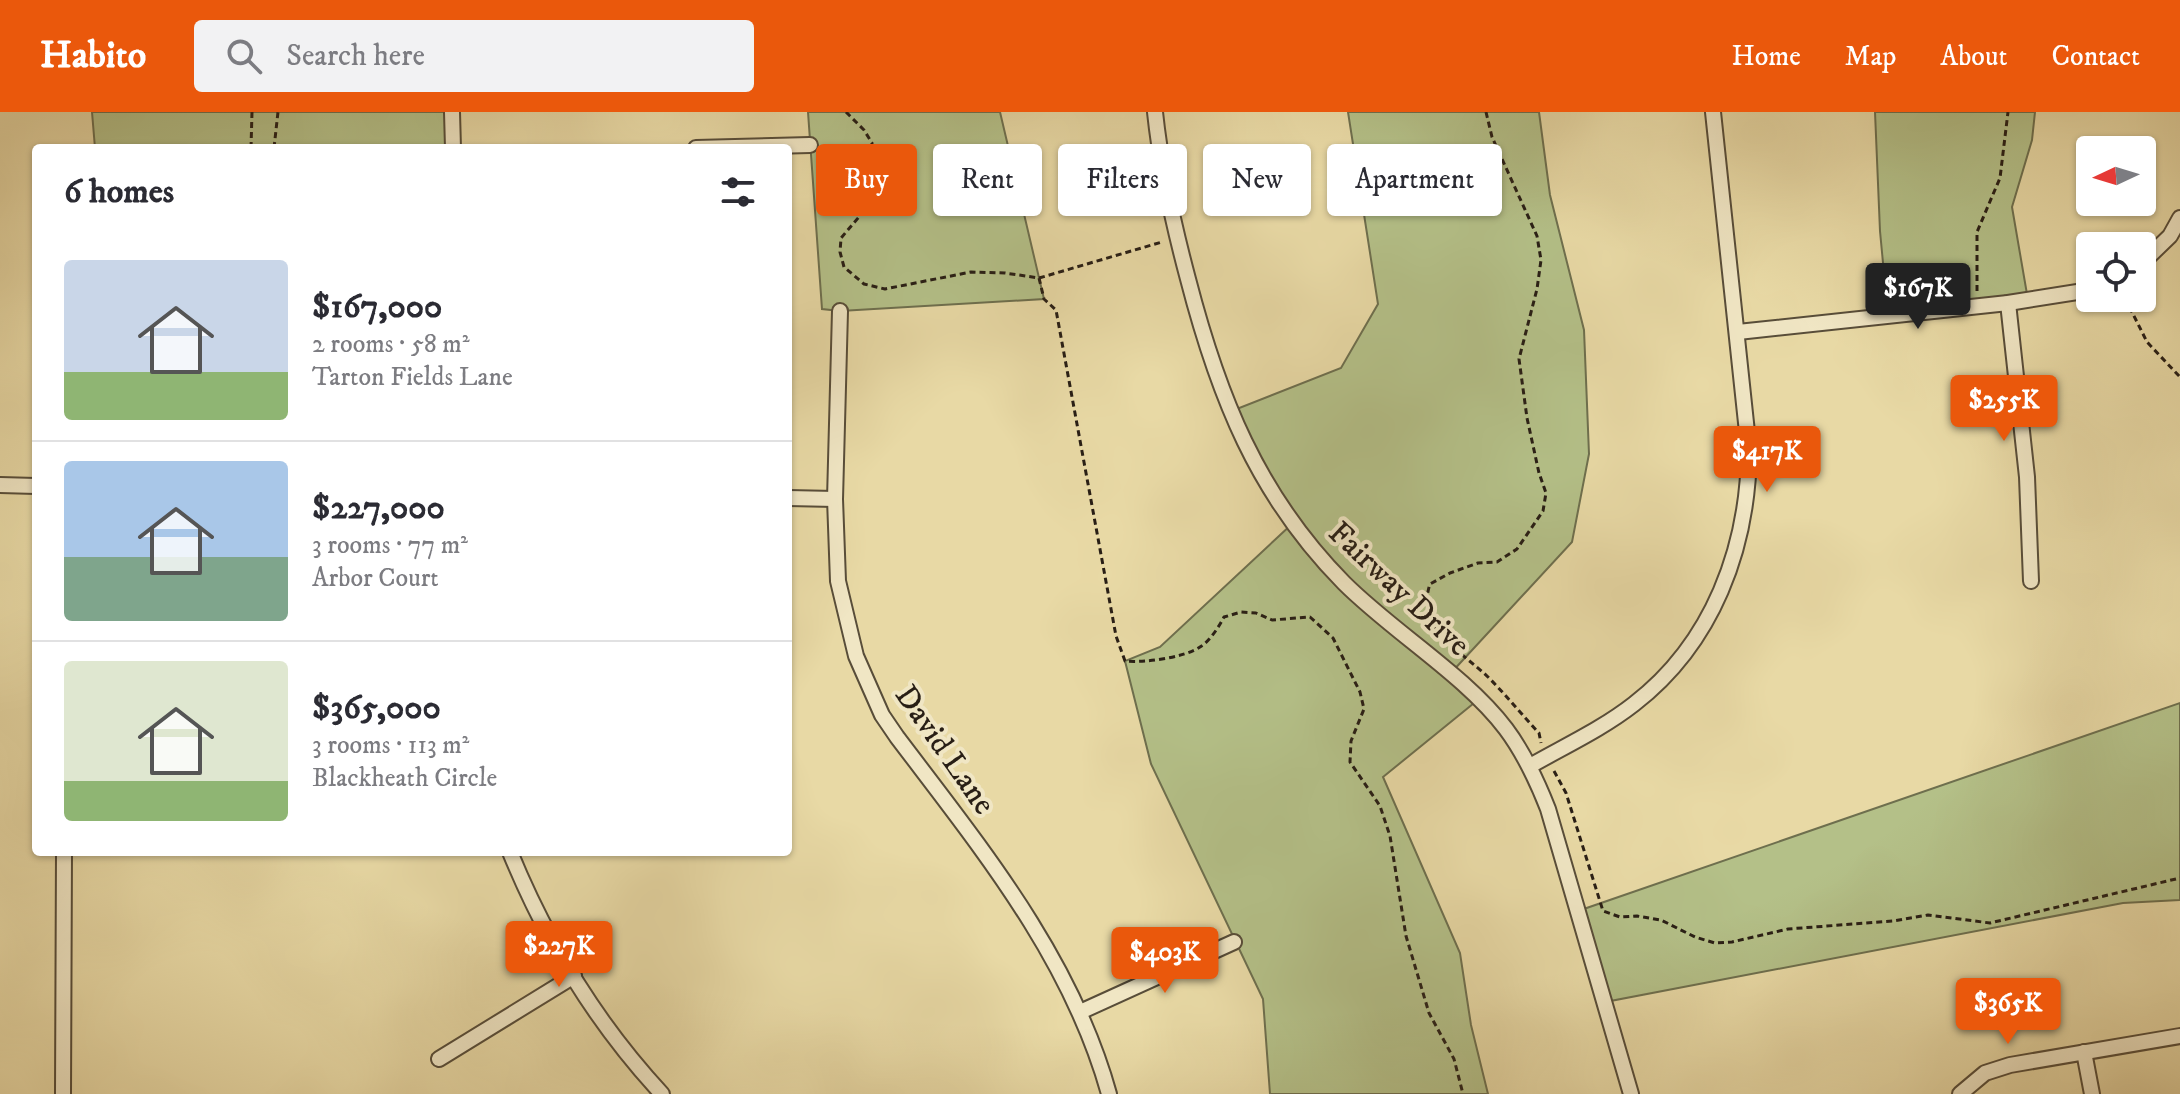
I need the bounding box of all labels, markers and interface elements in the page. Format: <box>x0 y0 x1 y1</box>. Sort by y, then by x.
search box <box>194 20 754 92</box>
text: Habito <box>40 32 146 80</box>
icon: search <box>222 34 266 78</box>
text: Search here <box>286 38 425 75</box>
text: Home <box>1732 39 1801 74</box>
text: Map <box>1845 39 1896 74</box>
text: About <box>1940 39 2007 74</box>
text: Contact <box>2051 39 2140 74</box>
north arrow <box>2076 136 2156 216</box>
map controls <box>2076 136 2156 312</box>
chip: Buy <box>816 144 917 216</box>
chip: Rent <box>933 144 1042 216</box>
chip: Filters <box>1058 144 1187 216</box>
chip: New <box>1203 144 1311 216</box>
chip: Apartment <box>1327 144 1502 216</box>
icon: filters <box>716 170 760 214</box>
text: 6 homes <box>64 171 174 213</box>
button: locate <box>2076 232 2156 312</box>
pin: $167K <box>1862 263 1974 331</box>
text: $167K <box>1883 272 1953 305</box>
text: $167,000 <box>312 286 442 328</box>
icon: home <box>128 292 224 388</box>
text: 2 rooms · 58 m² <box>312 328 470 361</box>
text: Tarton Fields Lane <box>312 361 513 394</box>
pin: $255K <box>1948 375 2060 443</box>
text: $255K <box>1969 384 2039 417</box>
pin: $417K <box>1711 426 1823 494</box>
text: $417K <box>1732 435 1802 468</box>
text: $227,000 <box>312 487 445 529</box>
icon: home <box>128 493 224 589</box>
street label: Fairway Drive <box>1319 514 1478 665</box>
text: 3 rooms · 77 m² <box>312 529 468 562</box>
text: Arbor Court <box>312 562 439 595</box>
street label: David Lane <box>885 678 1003 823</box>
text: $365,000 <box>312 687 441 729</box>
icon: home <box>128 693 224 789</box>
text: 3 rooms · 113 m² <box>312 729 469 762</box>
text: Blackheath Circle <box>312 762 497 795</box>
pin: $227K <box>503 921 615 989</box>
pin: $403K <box>1109 927 1221 995</box>
text: $227K <box>523 930 595 963</box>
text: $403K <box>1129 936 1201 969</box>
pin: $365K <box>1952 978 2064 1046</box>
text: $365K <box>1974 987 2042 1020</box>

